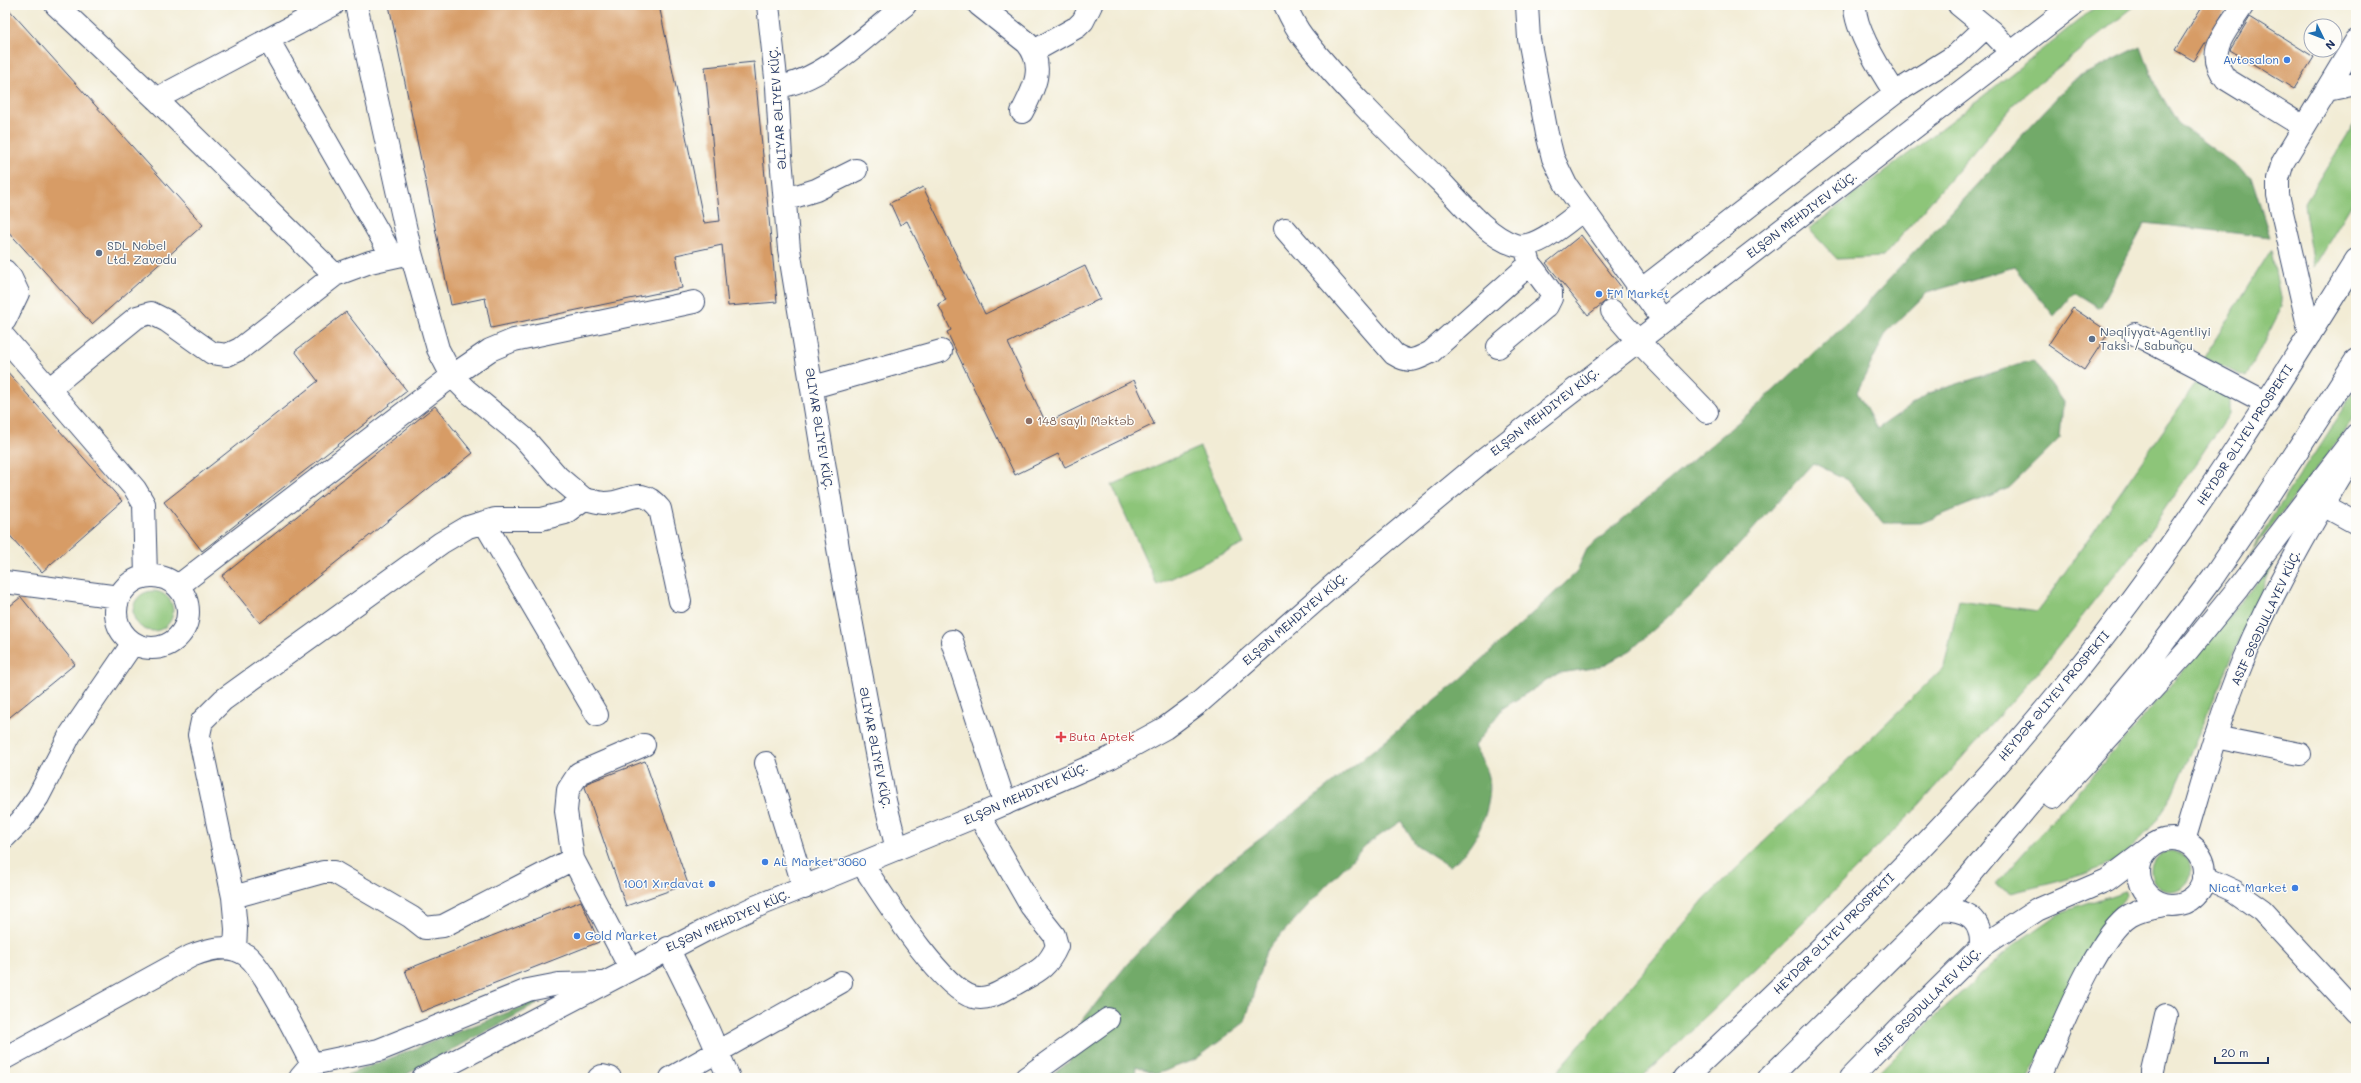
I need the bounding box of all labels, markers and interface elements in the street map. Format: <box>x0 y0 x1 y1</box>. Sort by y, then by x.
north arrow <box>2303 18 2343 58</box>
text: N <box>2322 37 2339 53</box>
street label: ƏLIYAR ƏLIYEV KÜÇ. <box>765 46 789 170</box>
place label: Avtosalon <box>2223 51 2279 67</box>
marker: Avtosalon <box>2282 55 2292 65</box>
street label: ELŞƏN MEHDIYEV KÜÇ. <box>1743 167 1860 261</box>
place label: SDL Nobel Ltd. Zavodu <box>107 237 177 267</box>
marker: SDL Nobel Ltd. Zavodu <box>94 248 104 258</box>
place label: FM Market <box>1607 285 1669 301</box>
marker: FM Market <box>1594 289 1604 299</box>
place label: Nəqliyyat Agentliyi Taksi / Sabunçu <box>2100 323 2211 353</box>
marker: Nəqliyyat Agentliyi Taksi / Sabunçu <box>2087 334 2097 344</box>
street label: HEYDƏR ƏLIYEV PROSPEKTI <box>2193 361 2296 508</box>
street label: ELŞƏN MEHDIYEV KÜÇ. <box>1487 364 1602 459</box>
street label: ƏLIYAR ƏLIYEV KÜÇ. <box>802 367 838 491</box>
place label: 148 saylı Məktəb <box>1037 412 1134 428</box>
marker: 148 saylı Məktəb <box>1024 416 1034 426</box>
street label: ASIF ƏSƏDULLAYEV KÜÇ. <box>2227 547 2304 688</box>
street label: ELŞƏN MEHDIYEV KÜÇ. <box>1238 568 1350 668</box>
street label: HEYDƏR ƏLIYEV PROSPEKTI <box>1994 627 2112 764</box>
street label: ƏLIYAR ƏLIYEV KÜÇ. <box>856 686 896 810</box>
place label: Buta Aptek <box>1069 728 1134 744</box>
marker: Buta Aptek <box>1056 732 1066 742</box>
street label: ELŞƏN MEHDIYEV KÜÇ. <box>961 758 1090 828</box>
place label: AL Market 3060 <box>773 853 867 869</box>
marker: AL Market 3060 <box>760 857 770 867</box>
street label: HEYDƏR ƏLIYEV PROSPEKTI <box>1769 869 1897 997</box>
place label: 1001 Xırdavat <box>623 875 704 891</box>
marker: 1001 Xırdavat <box>707 879 717 889</box>
place label: Nicat Market <box>2209 879 2287 895</box>
marker: Nicat Market <box>2290 883 2300 893</box>
street label: ELŞƏN MEHDIYEV KÜÇ. <box>663 885 792 955</box>
place label: Gold Market <box>585 927 658 943</box>
marker: Gold Market <box>572 931 582 941</box>
street label: ASIF ƏSƏDULLAYEV KÜÇ. <box>1868 943 1984 1059</box>
scale bar <box>2215 1039 2268 1065</box>
text: 20 m <box>2221 1044 2249 1060</box>

